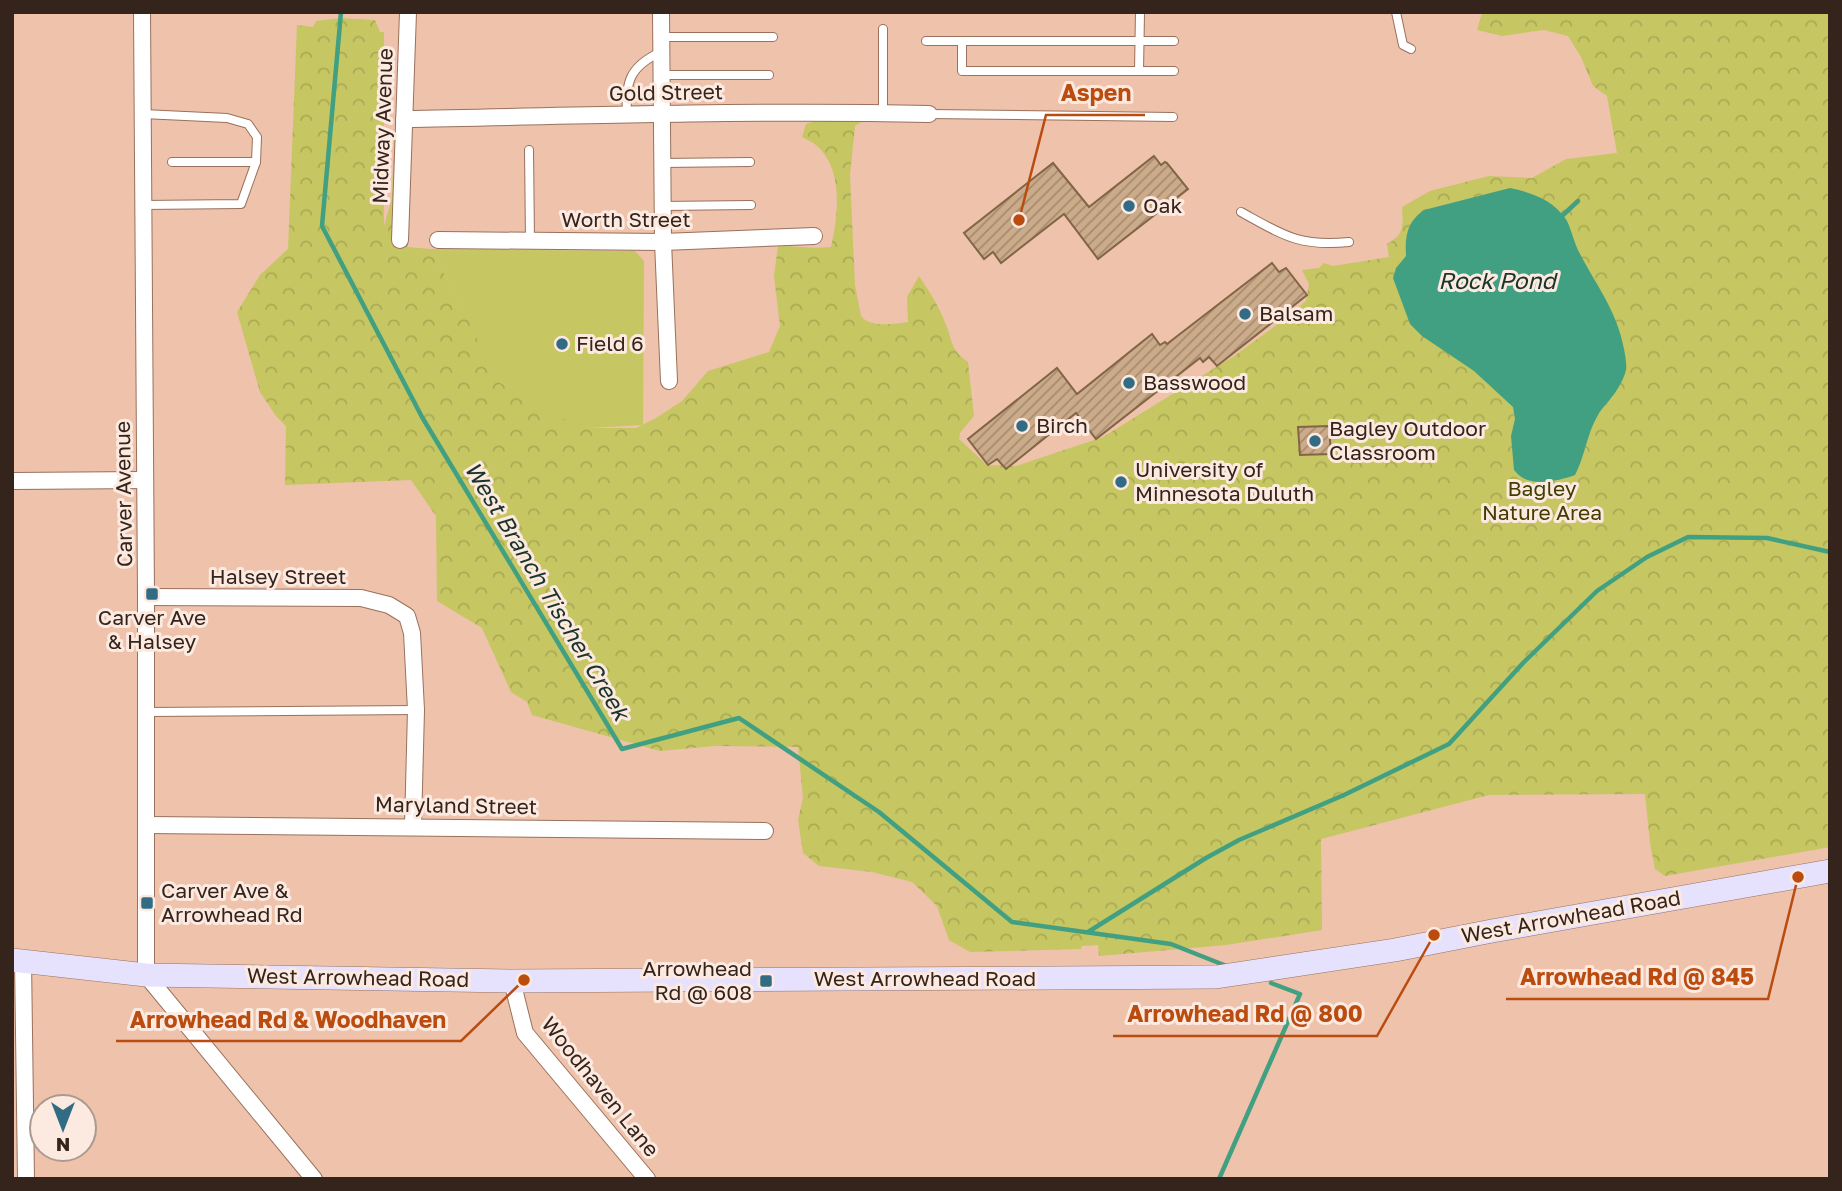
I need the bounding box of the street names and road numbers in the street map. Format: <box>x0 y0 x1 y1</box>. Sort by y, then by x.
street label: Midway Avenue <box>366 48 398 204</box>
street label: Gold Street <box>609 78 723 106</box>
street label: Worth Street <box>561 206 691 232</box>
street label: Carver Avenue <box>109 421 137 567</box>
street label: Halsey Street <box>210 563 346 589</box>
street label: Maryland Street <box>375 791 537 819</box>
street label: West Arrowhead Road <box>1459 884 1683 948</box>
street label: West Arrowhead Road <box>247 962 469 992</box>
street label: West Arrowhead Road <box>814 965 1036 991</box>
street label: Woodhaven Lane <box>536 1011 665 1162</box>

